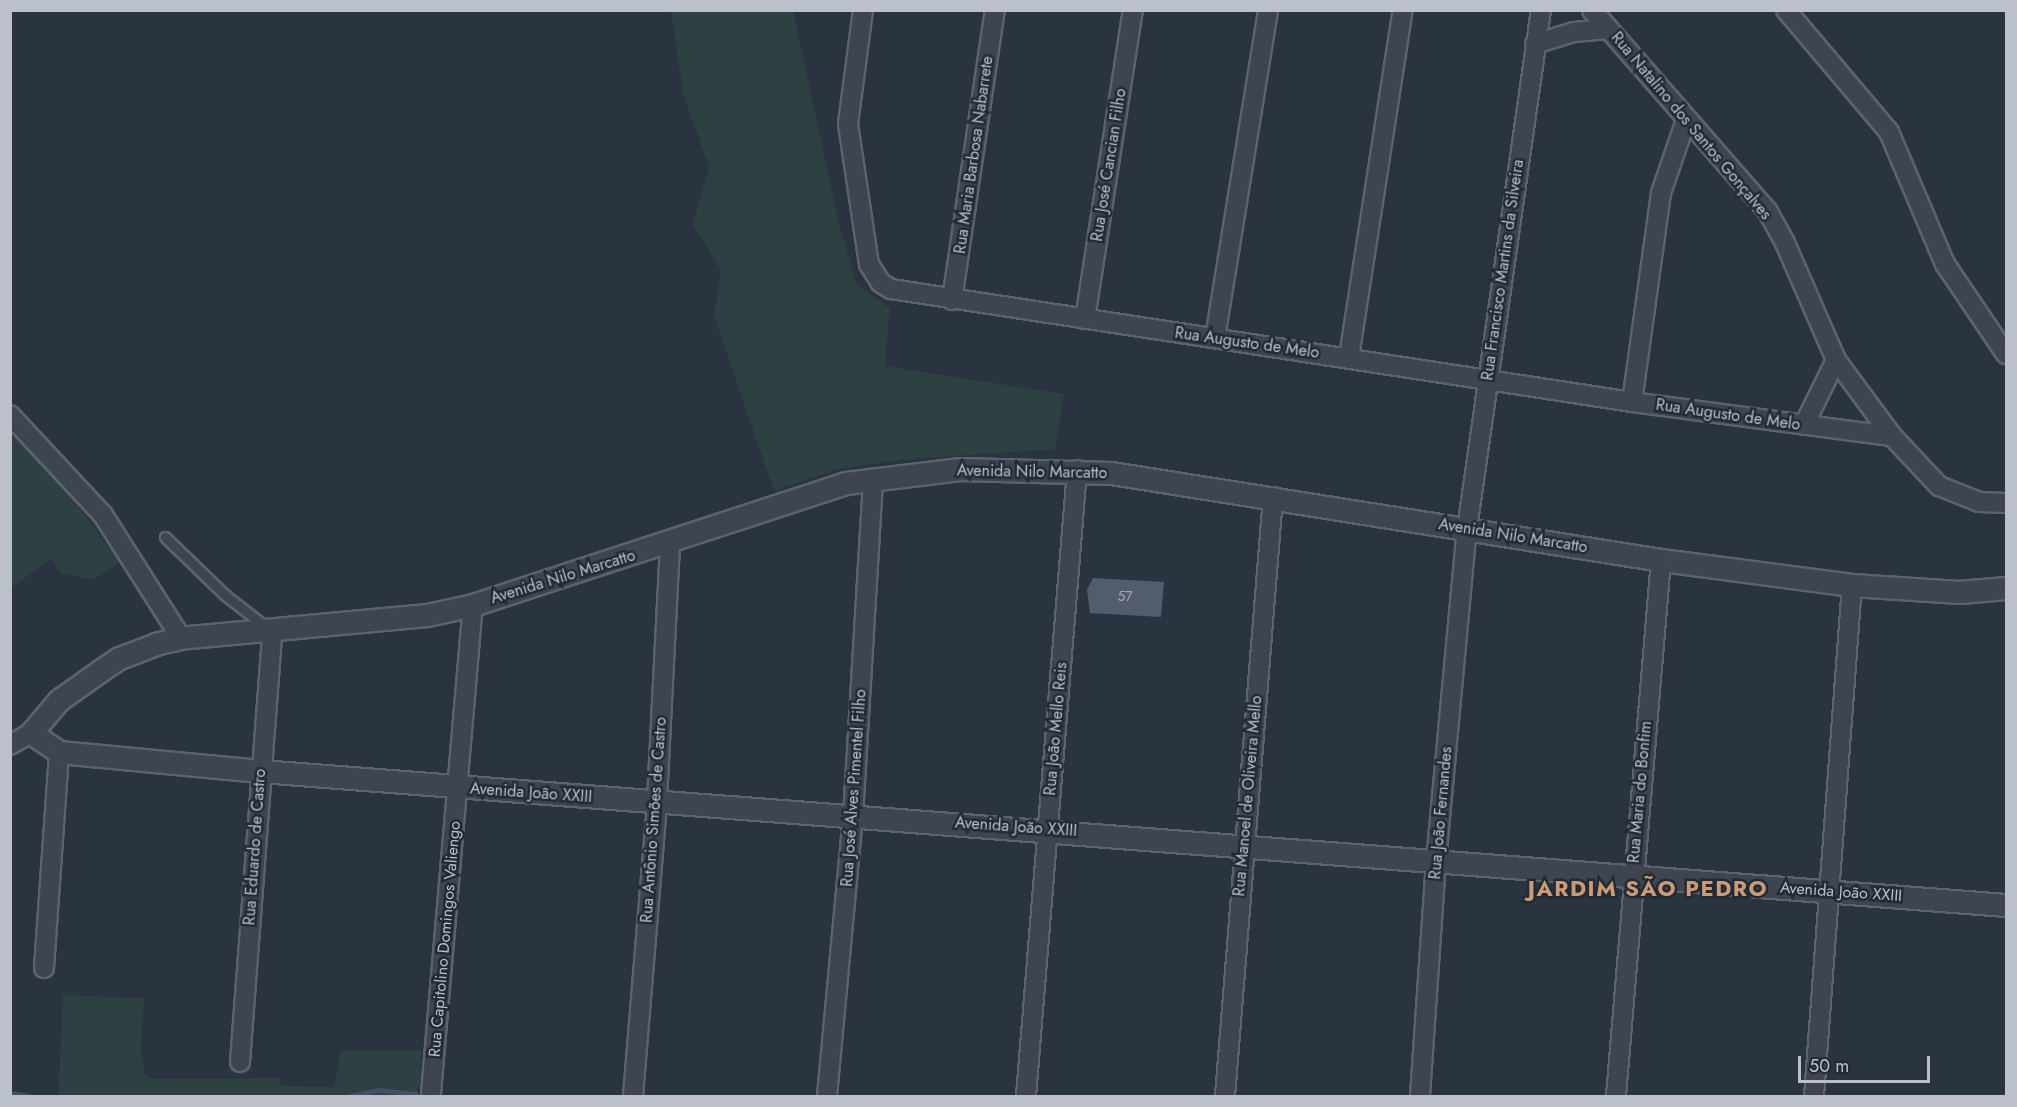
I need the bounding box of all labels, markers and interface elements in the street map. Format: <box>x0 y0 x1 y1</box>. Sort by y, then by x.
street label: Rua Natalino dos Santos Gonçalves <box>1607 28 1775 224</box>
street label: Rua Maria Barbosa Nabarrete <box>951 55 997 255</box>
street label: Rua José Cancian Filho <box>1087 87 1131 243</box>
street label: Rua Francisco Martins da Silveira <box>1478 158 1528 382</box>
street label: Rua Augusto de Melo <box>1174 323 1320 363</box>
street label: Rua Augusto de Melo <box>1655 395 1801 435</box>
street label: Avenida Nilo Marcatto <box>957 461 1107 483</box>
street label: Avenida Nilo Marcatto <box>1437 515 1589 557</box>
street label: Avenida Nilo Marcatto <box>488 546 638 608</box>
house number: 57 <box>1117 588 1133 604</box>
street label: Rua João Mello Reis <box>1041 662 1071 796</box>
street label: Rua José Alves Pimentel Filho <box>838 689 870 887</box>
street label: Rua Manoel de Oliveira Mello <box>1230 695 1266 897</box>
street label: Rua Antônio Simões de Castro <box>637 716 671 924</box>
street label: Rua Maria do Bonfim <box>1624 720 1656 864</box>
street label: Rua João Fernandes <box>1426 746 1456 880</box>
street label: Rua Eduardo de Castro <box>240 768 270 926</box>
street label: Avenida João XXIII <box>469 779 593 807</box>
street label: Avenida João XXIII <box>954 813 1078 841</box>
street label: Rua Capitolino Domingos Valiengo <box>425 820 465 1058</box>
district label: JARDIM SÃO PEDRO <box>1528 876 1768 902</box>
street label: Avenida João XXIII <box>1779 878 1903 906</box>
scale bar <box>1801 1044 1933 1082</box>
text: 50 m <box>1809 1053 1849 1079</box>

